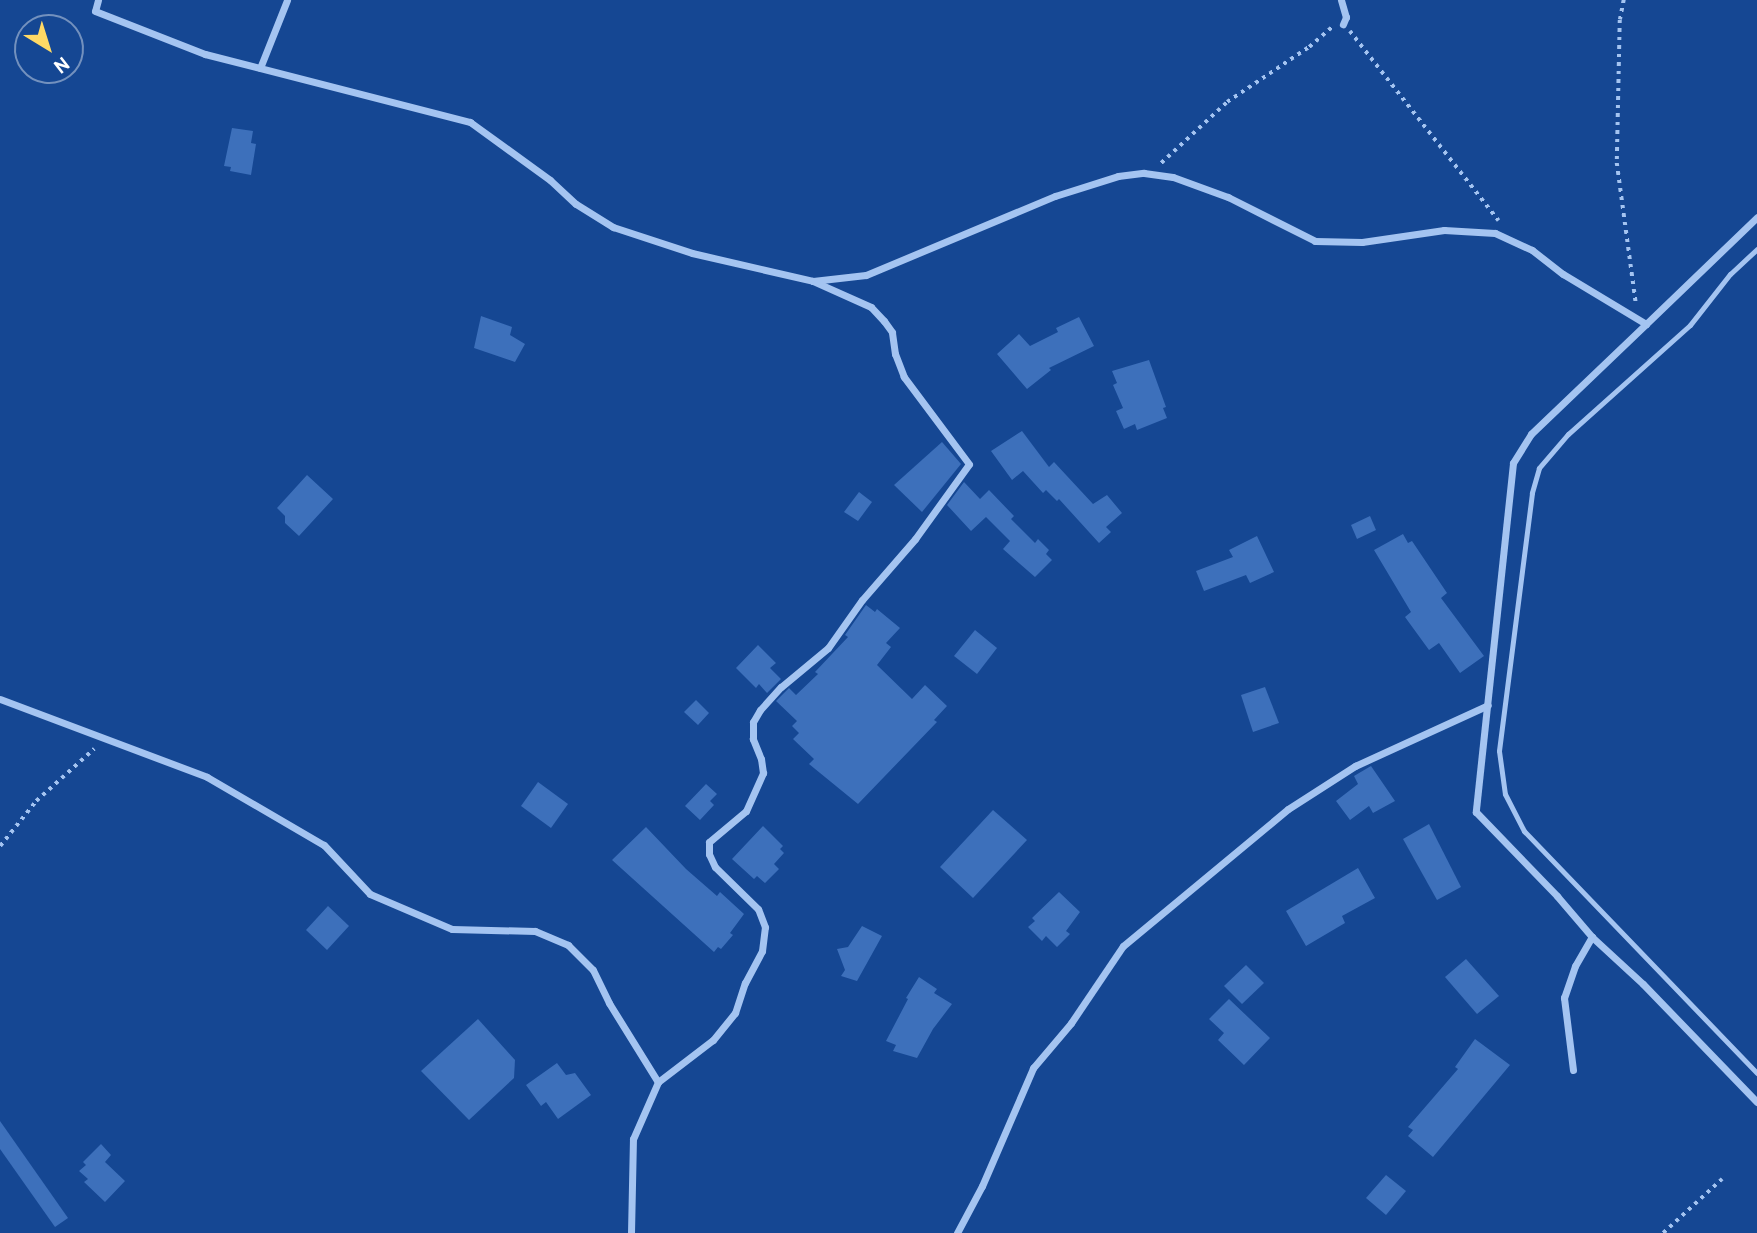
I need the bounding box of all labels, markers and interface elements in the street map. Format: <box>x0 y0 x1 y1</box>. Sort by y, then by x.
north arrow <box>14 14 84 84</box>
text: N <box>48 50 73 78</box>

